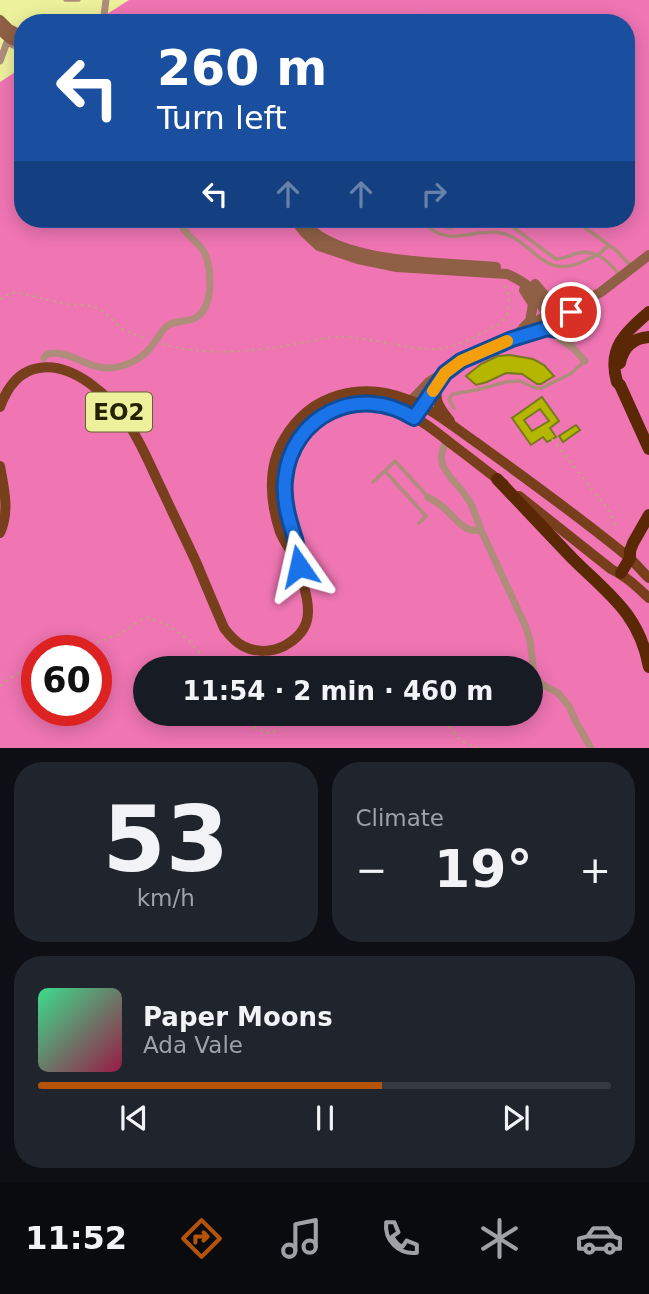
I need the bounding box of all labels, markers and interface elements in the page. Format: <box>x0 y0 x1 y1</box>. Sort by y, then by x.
text: 260 m <box>157 40 327 97</box>
icon: left <box>42 42 133 133</box>
text: Turn left <box>157 99 287 137</box>
icon: left <box>196 175 234 213</box>
icon: ahead <box>269 175 307 213</box>
icon: ahead <box>342 175 380 213</box>
icon: right <box>415 175 453 213</box>
pin <box>541 282 601 342</box>
icon: arrive <box>552 293 590 331</box>
road number: ΕΟ2 <box>86 392 152 432</box>
position arrow <box>262 529 336 603</box>
speed limit sign: 60 <box>21 635 112 726</box>
text: 11:54 · 2 min · 460 m <box>183 676 493 706</box>
text: 53 <box>102 787 229 892</box>
text: Climate <box>356 805 444 831</box>
text: 19° <box>434 839 532 899</box>
text: − <box>356 848 387 892</box>
text: + <box>579 848 611 892</box>
text: km/h <box>137 885 195 911</box>
text: Paper Moons <box>143 1002 333 1032</box>
text: Ada Vale <box>143 1032 243 1058</box>
icon: previous <box>115 1099 153 1137</box>
icon: pause <box>306 1099 344 1137</box>
icon: next <box>497 1099 535 1137</box>
icon: directions <box>177 1214 226 1263</box>
icon: music <box>277 1214 326 1263</box>
icon: phone <box>376 1214 425 1263</box>
icon: climate <box>475 1214 524 1263</box>
icon: car <box>575 1214 624 1263</box>
text: 11:52 <box>25 1219 127 1257</box>

